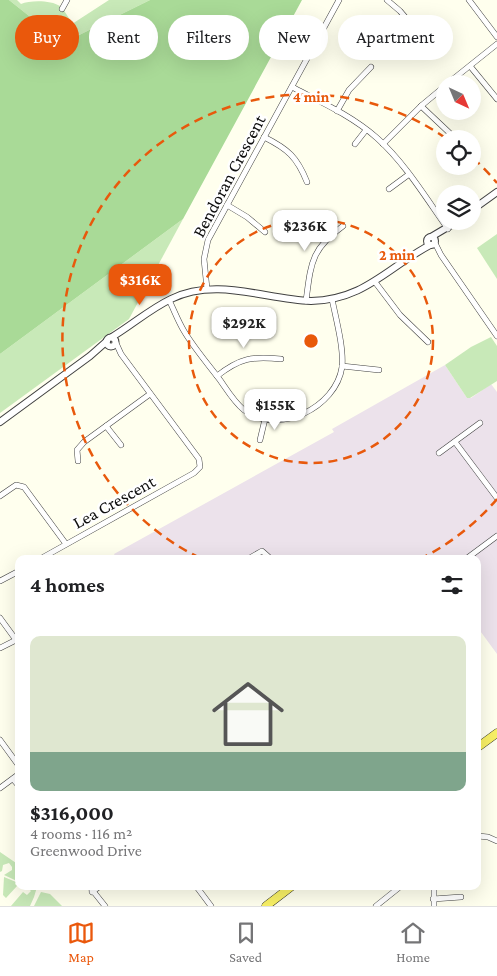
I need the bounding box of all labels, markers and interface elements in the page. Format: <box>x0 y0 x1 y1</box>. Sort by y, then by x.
chip: Buy <box>15 15 79 60</box>
chip: Rent <box>89 15 158 60</box>
chip: Filters <box>168 15 249 60</box>
chip: New <box>259 15 328 60</box>
chip: Apartment <box>338 15 453 60</box>
north arrow <box>436 75 481 120</box>
map controls <box>436 75 481 230</box>
text: 4 min <box>293 89 330 105</box>
street label: Bendoran Crescent <box>188 110 270 241</box>
button: locate <box>436 130 481 175</box>
button: layers <box>436 185 481 230</box>
pin: $236K <box>270 210 340 252</box>
text: $236K <box>284 217 326 234</box>
text: 2 min <box>379 247 415 263</box>
pin: $316K <box>105 264 175 306</box>
text: $316K <box>120 271 160 288</box>
pin: $292K <box>209 306 279 349</box>
text: $292K <box>222 314 266 331</box>
centre of rings <box>302 332 320 350</box>
pin: $155K <box>240 388 310 431</box>
text: $155K <box>255 396 295 413</box>
street label: Lea Crescent <box>69 471 160 533</box>
icon: filters <box>438 571 466 599</box>
text: 4 homes <box>30 573 104 597</box>
icon: home <box>203 669 293 759</box>
text: $316,000 <box>30 801 114 825</box>
text: 4 rooms · 116 m² <box>30 825 132 842</box>
text: Greenwood Drive <box>30 842 142 859</box>
tab: Map <box>67 919 95 965</box>
tab: Saved <box>229 919 262 965</box>
tab: Home <box>396 919 430 965</box>

